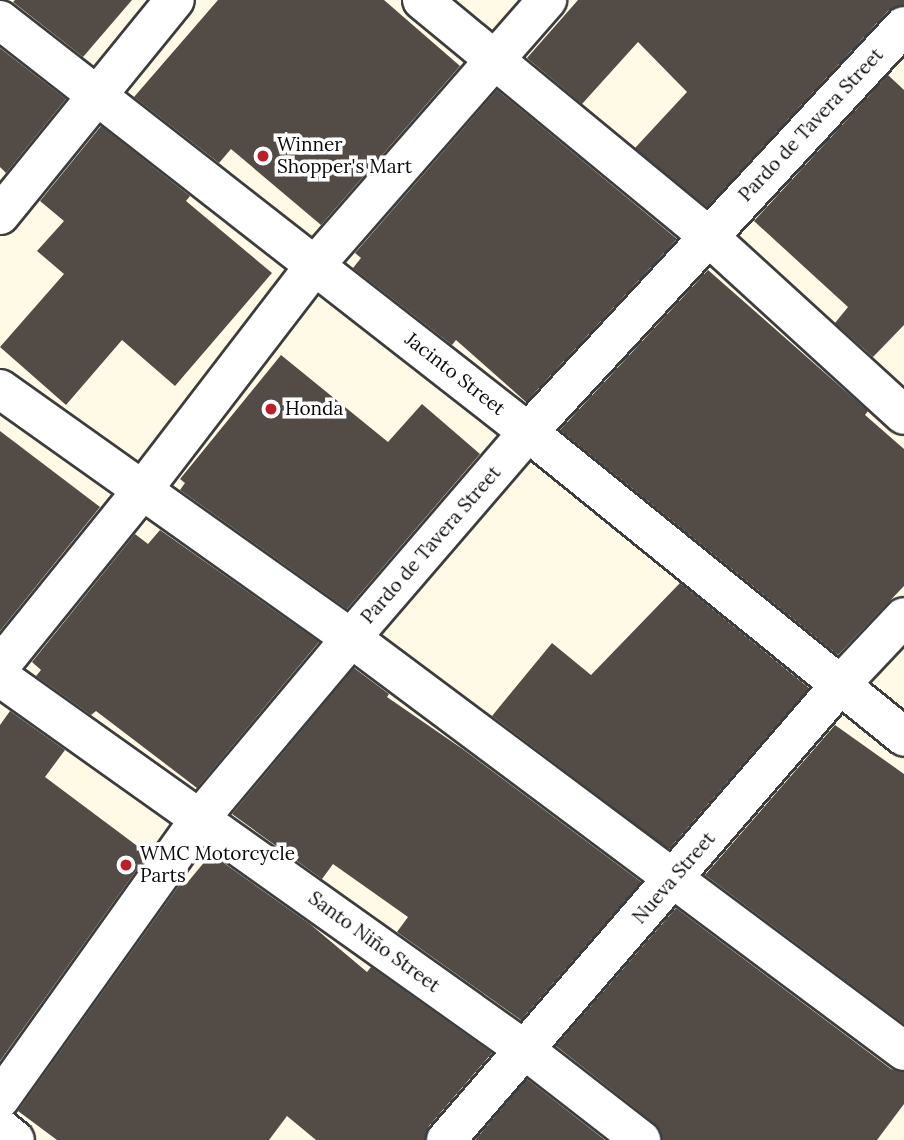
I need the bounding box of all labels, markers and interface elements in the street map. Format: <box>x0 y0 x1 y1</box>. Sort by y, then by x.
street label: Pardo de Tavera Street <box>734 44 888 206</box>
place label: Winner Shopper's Mart <box>277 134 412 178</box>
marker: Winner Shopper's Mart <box>255 148 271 164</box>
street label: Jacinto Street <box>400 328 510 420</box>
place label: Honda <box>285 398 343 420</box>
marker: Honda <box>263 401 279 417</box>
street label: Pardo de Tavera Street <box>356 462 506 628</box>
street label: Nueva Street <box>628 827 720 929</box>
place label: WMC Motorcycle Parts <box>140 843 295 887</box>
marker: WMC Motorcycle Parts <box>118 857 134 873</box>
street label: Santo Niño Street <box>304 887 444 997</box>

